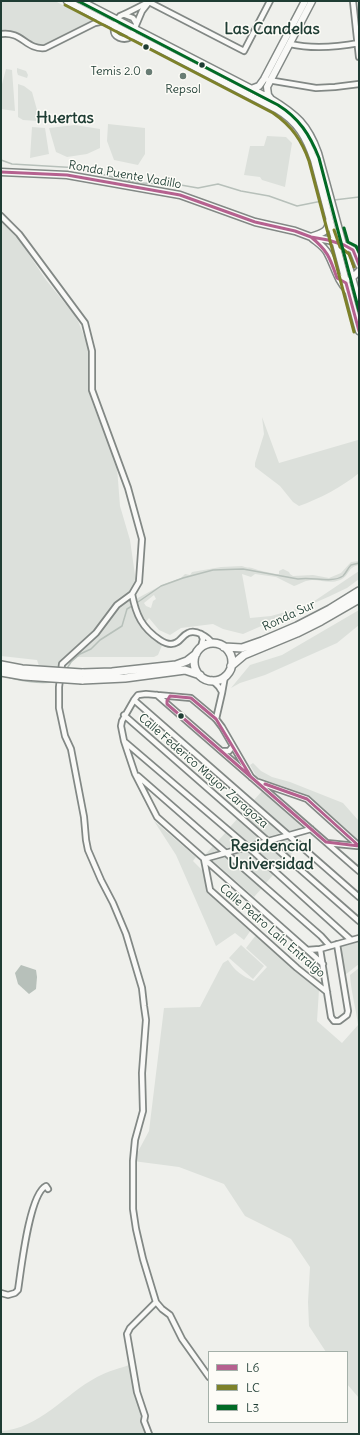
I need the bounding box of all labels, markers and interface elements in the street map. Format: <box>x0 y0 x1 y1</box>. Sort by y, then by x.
district label: Las Candelas <box>224 19 320 39</box>
unlabelled marker <box>141 42 151 52</box>
unlabelled marker <box>197 60 207 70</box>
place label: Temis 2.0 <box>91 65 141 79</box>
marker: Temis 2.0 <box>144 67 154 77</box>
marker: Repsol <box>178 71 188 81</box>
place label: Repsol <box>165 83 201 97</box>
district label: Huertas <box>36 108 94 128</box>
street label: Ronda Puente Vadillo <box>67 158 183 192</box>
street label: Ronda Sur <box>260 598 318 634</box>
street label: Calle Federico Mayor Zaragoza <box>135 711 271 831</box>
unlabelled marker <box>176 711 186 721</box>
district label: Residencial Universidad <box>228 836 314 874</box>
street label: Calle Pedro Laín Entralgo <box>216 881 328 981</box>
legend <box>208 1351 348 1423</box>
text: L6 <box>246 1360 259 1375</box>
text: LC <box>246 1380 260 1395</box>
text: L3 <box>246 1400 259 1415</box>

